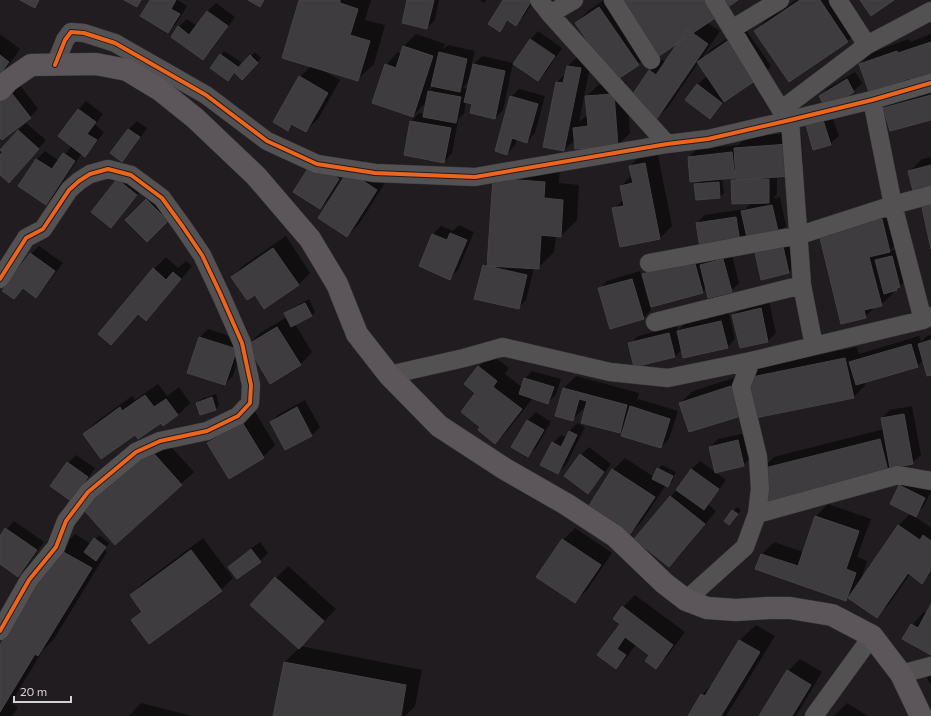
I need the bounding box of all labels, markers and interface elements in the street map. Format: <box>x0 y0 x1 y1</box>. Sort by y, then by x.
scale bar <box>14 678 71 704</box>
text: 20 m <box>20 684 47 698</box>

